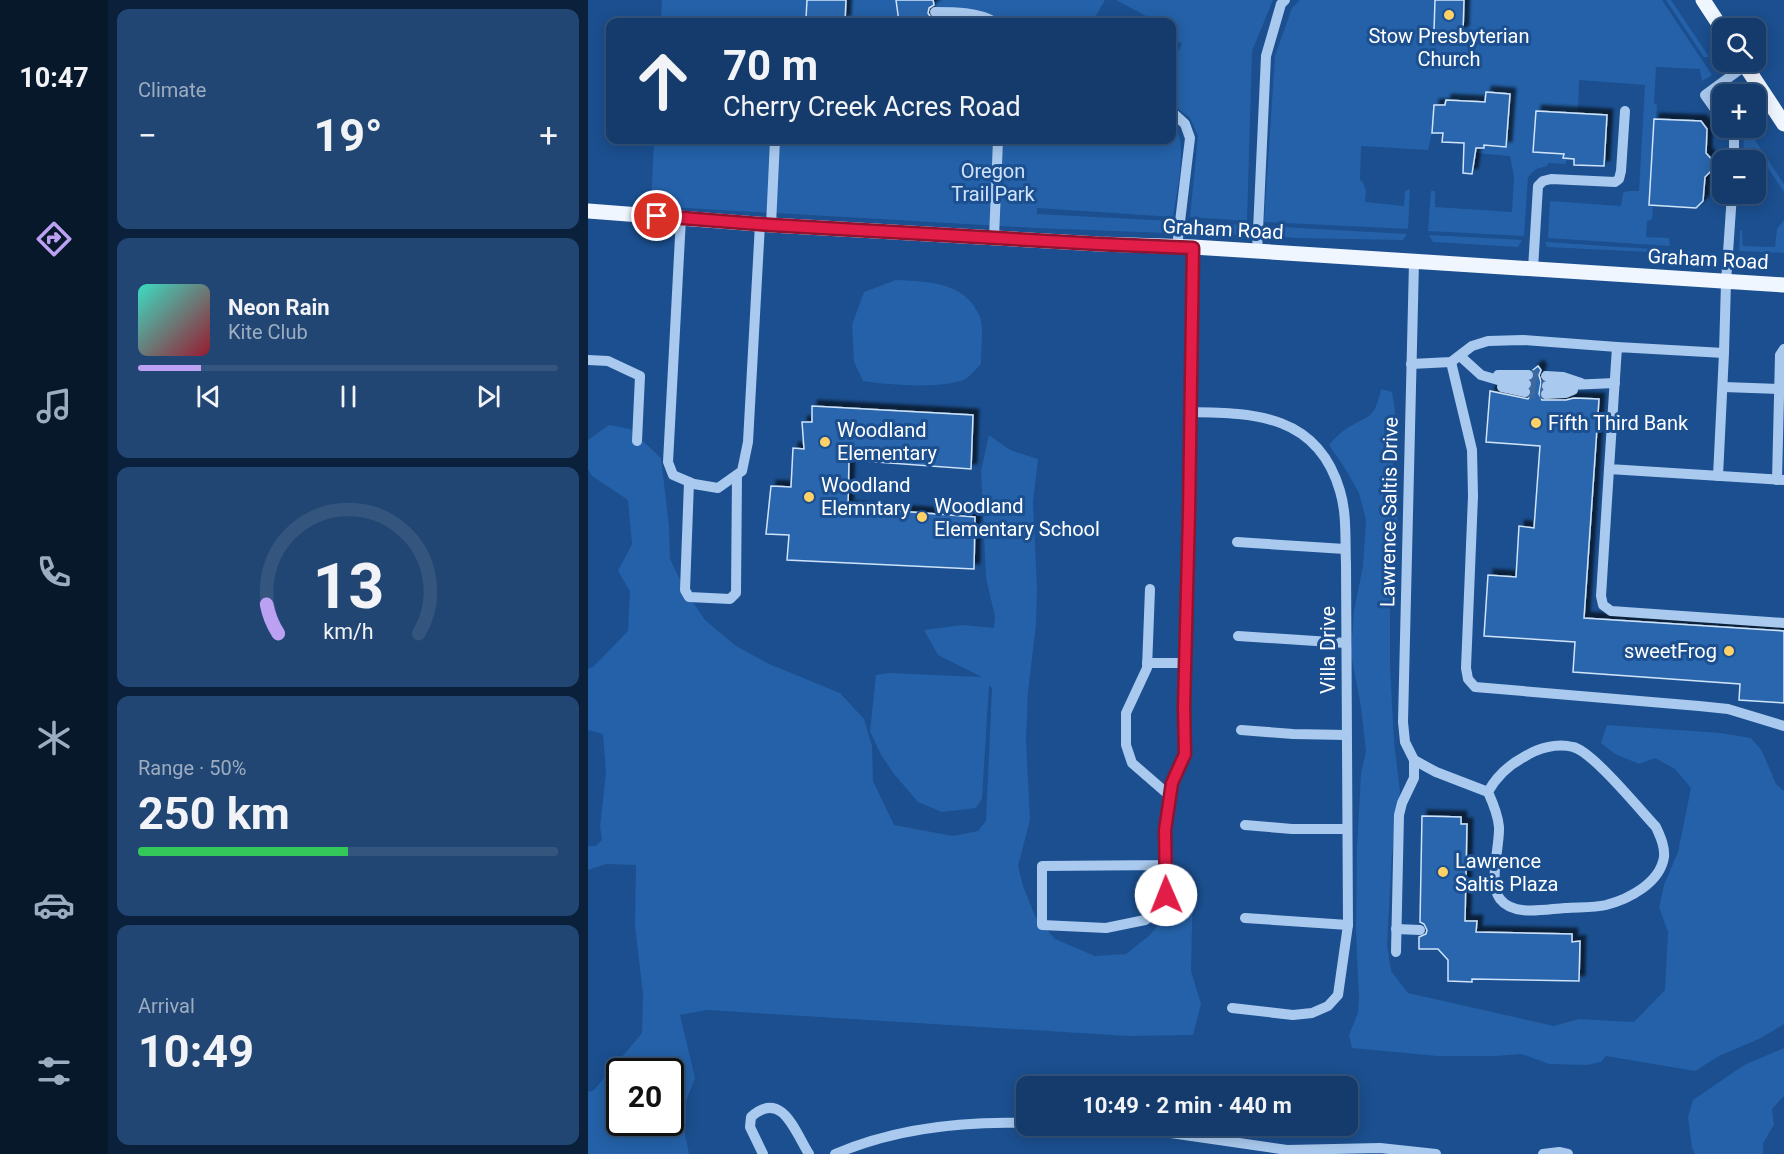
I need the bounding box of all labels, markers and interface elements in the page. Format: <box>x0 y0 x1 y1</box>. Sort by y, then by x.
marker: Stow Presbyterian Church <box>1442 8 1456 22</box>
map controls <box>1712 18 1766 204</box>
button: search <box>1712 18 1766 72</box>
place label: Stow Presbyterian Church <box>1368 24 1530 71</box>
text: 70 m <box>723 41 818 90</box>
icon: ahead <box>624 42 702 120</box>
text: 10:47 <box>19 62 89 94</box>
text: Climate <box>138 78 206 102</box>
button: + <box>1712 84 1766 138</box>
text: Cherry Creek Acres Road <box>723 91 1021 123</box>
text: 19° <box>313 109 383 162</box>
text: − <box>138 116 157 155</box>
text: + <box>539 116 558 155</box>
button: − <box>1712 150 1766 204</box>
park label: Oregon Trail Park <box>951 159 1036 206</box>
pin <box>631 190 682 241</box>
icon: arrive <box>640 199 673 232</box>
street label: Graham Road <box>1162 214 1284 244</box>
icon: directions <box>33 218 75 260</box>
street label: Graham Road <box>1647 244 1769 274</box>
text: Neon Rain <box>228 295 330 320</box>
text: Kite Club <box>228 320 308 344</box>
icon: previous <box>192 380 225 413</box>
icon: pause <box>332 380 365 413</box>
icon: next <box>472 380 505 413</box>
icon: music <box>33 385 75 427</box>
place label: Fifth Third Bank <box>1548 411 1689 435</box>
marker: Fifth Third Bank <box>1529 416 1543 430</box>
street label: Lawrence Saltis Drive <box>1375 417 1403 607</box>
place label: Woodland Elementary <box>837 418 937 465</box>
marker: Woodland Elementary <box>818 435 832 449</box>
place label: Woodland Elemntary <box>821 473 911 520</box>
marker: Woodland Elemntary <box>802 490 816 504</box>
place label: Woodland Elementary School <box>934 494 1100 541</box>
marker: Woodland Elementary School <box>915 510 929 524</box>
text: 13 <box>312 550 384 623</box>
icon: phone <box>33 551 75 593</box>
street label: Villa Drive <box>1316 606 1340 694</box>
text: km/h <box>323 619 373 644</box>
place label: sweetFrog <box>1624 639 1717 663</box>
marker: sweetFrog <box>1722 644 1736 658</box>
icon: climate <box>33 717 75 759</box>
text: Range · 50% <box>138 756 246 780</box>
text: 250 km <box>138 787 290 840</box>
place label: Lawrence Saltis Plaza <box>1455 849 1558 896</box>
position arrow <box>1134 863 1198 927</box>
marker: Lawrence Saltis Plaza <box>1436 865 1450 879</box>
icon: car <box>33 884 75 926</box>
text: Arrival <box>138 994 195 1018</box>
text: 10:49 <box>138 1025 254 1078</box>
icon: filters <box>33 1050 75 1092</box>
speed limit sign: 20 <box>606 1058 684 1136</box>
text: 10:49 · 2 min · 440 m <box>1082 1093 1292 1118</box>

